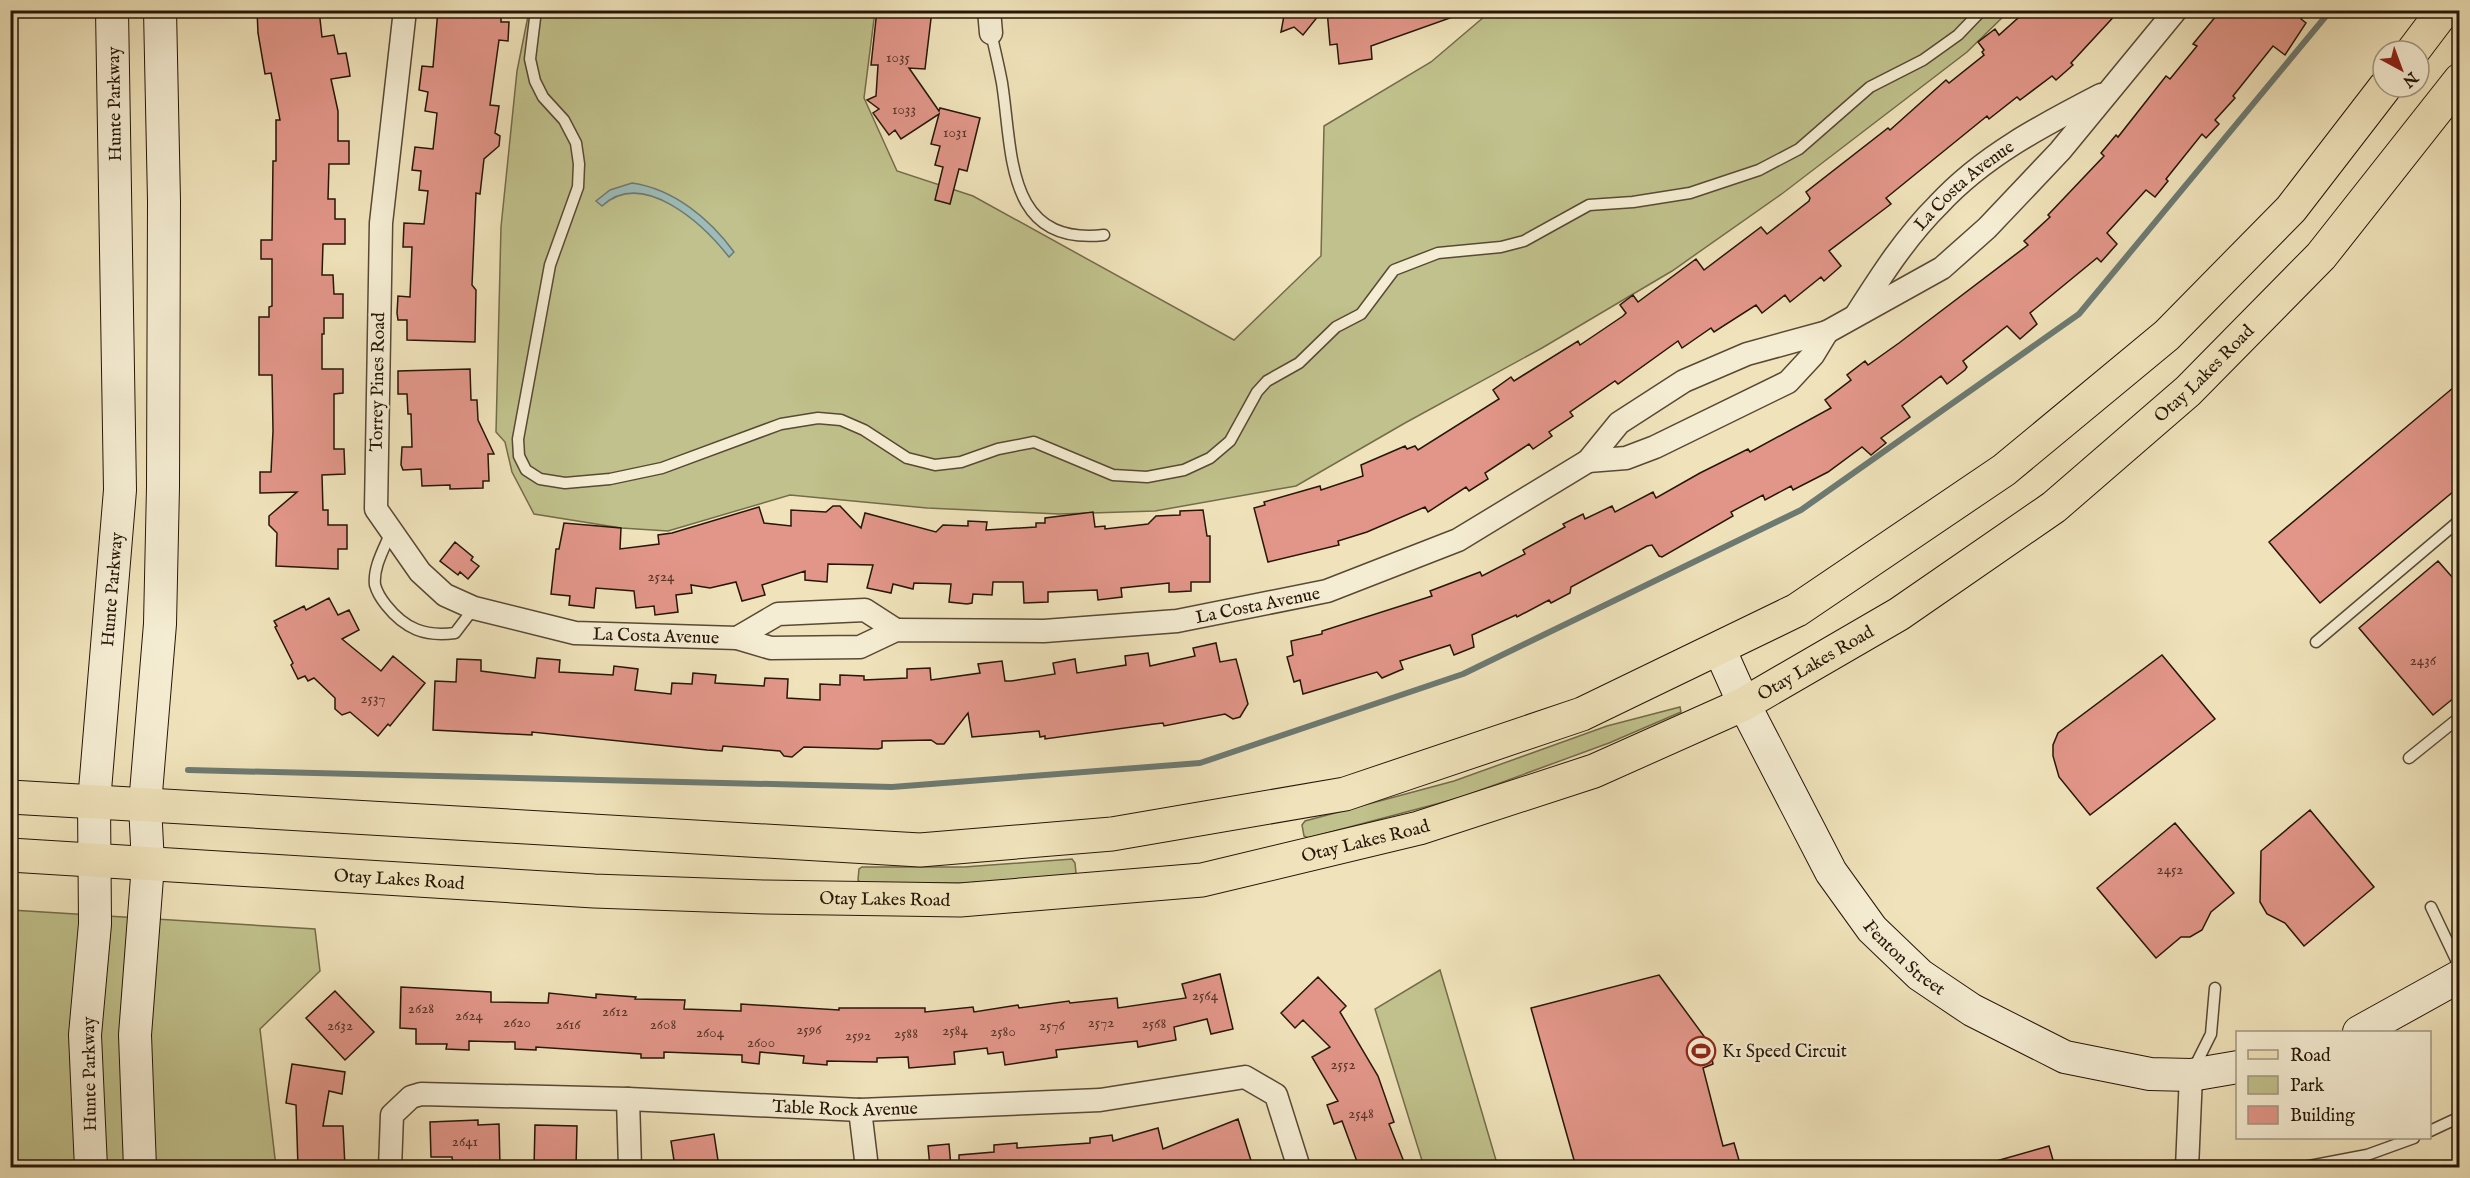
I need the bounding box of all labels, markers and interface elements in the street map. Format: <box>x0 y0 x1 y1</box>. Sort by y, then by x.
north arrow <box>2371 39 2431 99</box>
street label: Hunte Parkway <box>103 46 128 162</box>
house number: 1035 <box>886 48 911 67</box>
text: N <box>2398 66 2422 91</box>
house number: 1033 <box>892 100 916 119</box>
house number: 1031 <box>943 123 967 142</box>
street label: La Costa Avenue <box>1910 136 2019 236</box>
street label: Torrey Pines Road <box>366 312 391 452</box>
street label: Otay Lakes Road <box>2150 320 2260 428</box>
street label: Hunte Parkway <box>97 531 129 648</box>
house number: 2524 <box>648 567 675 586</box>
street label: La Costa Avenue <box>1194 583 1322 630</box>
street label: Otay Lakes Road <box>1754 621 1879 707</box>
street label: La Costa Avenue <box>592 624 719 650</box>
house number: 2436 <box>2410 651 2437 670</box>
house number: 2537 <box>360 689 386 708</box>
street label: Otay Lakes Road <box>1299 815 1433 869</box>
house number: 2452 <box>2157 860 2183 879</box>
street label: Otay Lakes Road <box>333 865 466 896</box>
street label: Otay Lakes Road <box>819 888 951 913</box>
street label: Fenton Street <box>1857 916 1949 1002</box>
house number: 2564 <box>1192 986 1219 1005</box>
house number: 2628 <box>408 999 434 1018</box>
house number: 2612 <box>602 1002 628 1021</box>
house number: 2624 <box>455 1006 484 1025</box>
house number: 2620 <box>503 1013 531 1032</box>
house number: 2572 <box>1088 1013 1114 1032</box>
house number: 2568 <box>1142 1014 1166 1033</box>
house number: 2616 <box>555 1015 581 1034</box>
house number: 2608 <box>650 1015 676 1034</box>
street label: Hunte Parkway <box>78 1016 103 1132</box>
house number: 2632 <box>327 1016 353 1035</box>
house number: 2576 <box>1039 1016 1066 1035</box>
house number: 2596 <box>796 1020 822 1039</box>
house number: 2584 <box>942 1021 968 1040</box>
house number: 2580 <box>990 1022 1016 1041</box>
house number: 2604 <box>696 1023 725 1042</box>
house number: 2588 <box>894 1024 918 1043</box>
house number: 2592 <box>845 1026 871 1045</box>
legend <box>2236 1031 2431 1139</box>
house number: 2600 <box>747 1033 775 1052</box>
sports icon: K1 Speed Circuit <box>1685 1035 1717 1067</box>
place label: K1 Speed Circuit <box>1722 1041 1847 1064</box>
text: Road <box>2290 1045 2331 1068</box>
house number: 2552 <box>1331 1055 1355 1074</box>
text: Park <box>2290 1075 2325 1098</box>
street label: Table Rock Avenue <box>772 1096 918 1123</box>
house number: 2548 <box>1348 1104 1374 1123</box>
text: Building <box>2290 1105 2355 1128</box>
house number: 2641 <box>452 1132 478 1151</box>

